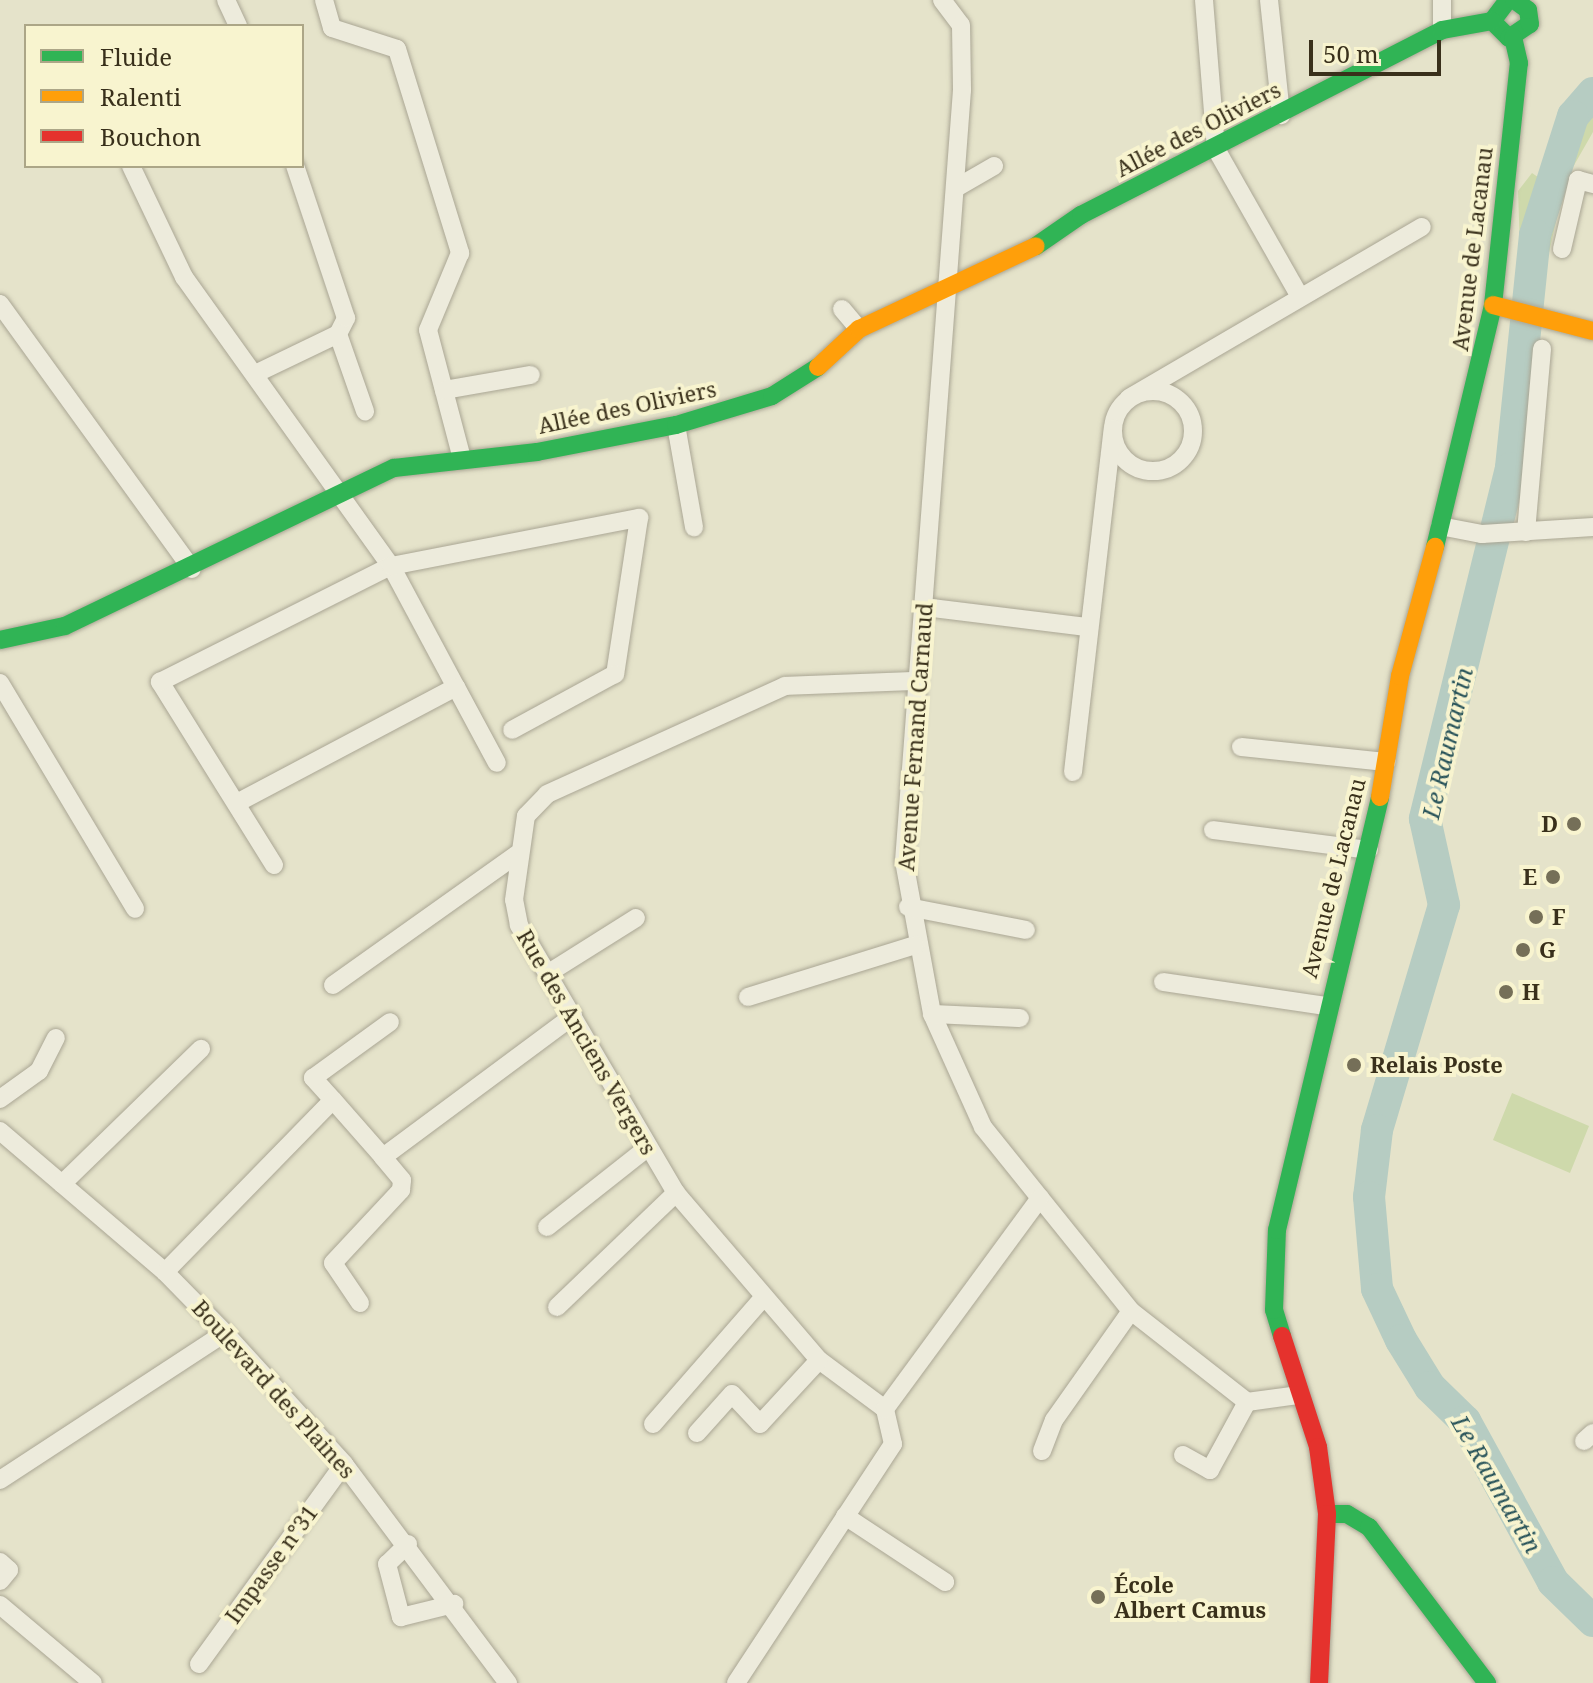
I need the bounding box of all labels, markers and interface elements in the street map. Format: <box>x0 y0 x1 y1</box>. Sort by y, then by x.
legend <box>24 24 304 168</box>
scale bar <box>1313 24 1445 74</box>
text: 50 m <box>1323 37 1379 70</box>
text: Fluide <box>100 40 172 73</box>
street label: Allée des Oliviers <box>1111 76 1285 182</box>
text: Ralenti <box>100 80 181 113</box>
text: Bouchon <box>100 120 201 153</box>
street label: Avenue de Lacanau <box>1446 146 1498 352</box>
street label: Allée des Oliviers <box>536 375 718 439</box>
street label: Avenue Fernand Carnaud <box>892 602 938 872</box>
water label: Le Raumartin <box>1416 665 1478 821</box>
street label: Avenue de Lacanau <box>1295 775 1371 981</box>
place label: D <box>1541 811 1558 837</box>
marker: D <box>1565 815 1583 833</box>
place label: E <box>1523 864 1537 890</box>
marker: E <box>1544 868 1562 886</box>
place label: F <box>1552 904 1566 930</box>
marker: F <box>1527 908 1545 926</box>
street label: Rue des Anciens Vergers <box>512 925 662 1159</box>
place label: G <box>1539 937 1556 963</box>
marker: G <box>1514 941 1532 959</box>
place label: H <box>1522 979 1540 1005</box>
marker: H <box>1497 983 1515 1001</box>
place label: Relais Poste <box>1370 1052 1503 1078</box>
marker: Relais Poste <box>1345 1056 1363 1074</box>
street label: Boulevard des Plaines <box>187 1294 361 1484</box>
water label: Le Raumartin <box>1446 1410 1548 1558</box>
street label: Impasse n°31 <box>219 1500 323 1628</box>
place label: École Albert Camus <box>1114 1571 1266 1622</box>
marker: École Albert Camus <box>1089 1588 1107 1606</box>

